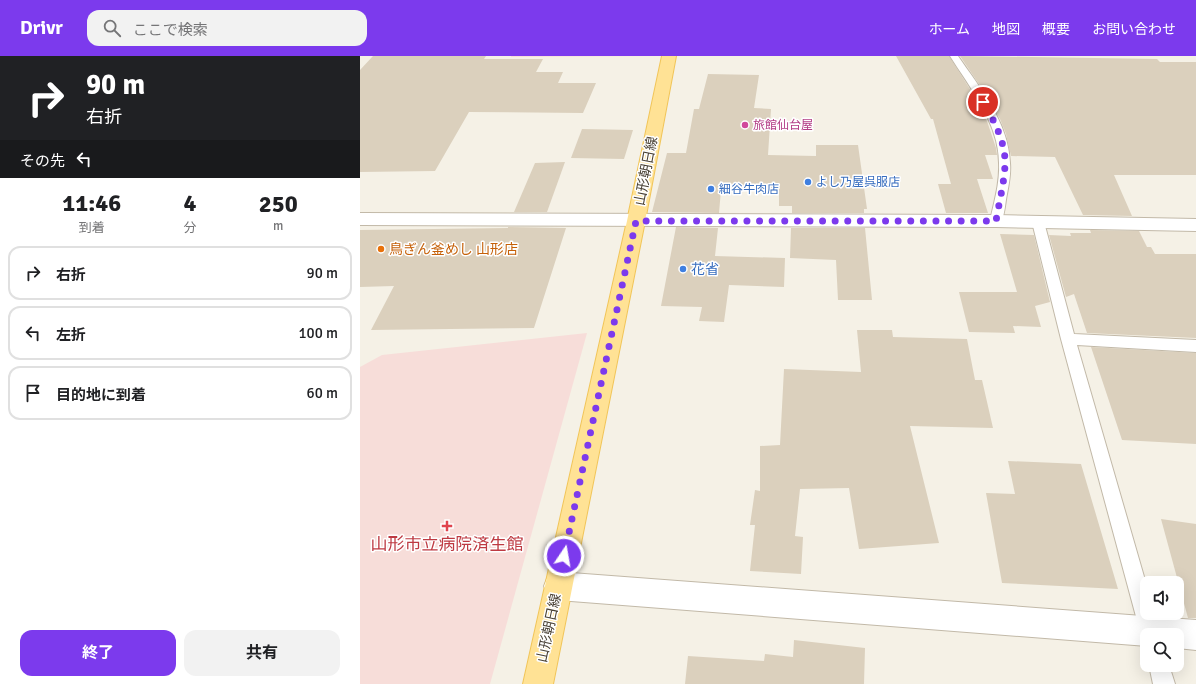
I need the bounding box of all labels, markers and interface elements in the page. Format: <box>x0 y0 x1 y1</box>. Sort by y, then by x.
search box <box>87 10 367 46</box>
text: Drivr <box>20 16 63 40</box>
icon: search <box>101 17 123 39</box>
text: ここで検索 <box>133 21 208 39</box>
text: ホーム <box>928 21 970 38</box>
text: 地図 <box>992 21 1020 38</box>
text: 概要 <box>1042 21 1070 38</box>
text: お問い合わせ <box>1092 21 1176 38</box>
text: 90 m <box>86 68 145 102</box>
icon: right <box>20 72 72 124</box>
pin <box>966 85 1000 119</box>
icon: arrive <box>972 91 994 113</box>
text: 右折 <box>86 106 122 128</box>
place label: 旅館仙台屋 <box>753 118 813 133</box>
marker: 旅館仙台屋 <box>740 120 750 130</box>
street label: 山形朝日線 <box>631 135 661 207</box>
icon: left <box>73 148 95 170</box>
text: その先 <box>20 152 65 170</box>
place label: よし乃屋呉服店 <box>816 175 900 190</box>
marker: よし乃屋呉服店 <box>803 177 813 187</box>
place label: 細谷牛肉店 <box>719 182 779 197</box>
marker: 細谷牛肉店 <box>706 184 716 194</box>
text: 11:46 <box>62 188 121 218</box>
text: 4 <box>184 188 196 218</box>
text: 250 <box>259 189 298 219</box>
text: m <box>273 218 283 234</box>
text: 到着 <box>79 220 105 236</box>
text: 分 <box>183 220 197 236</box>
place label: 鳥ぎん釜めし 山形店 <box>389 241 518 258</box>
marker: 鳥ぎん釜めし 山形店 <box>376 244 386 254</box>
place label: 花省 <box>691 261 719 278</box>
icon: right <box>22 262 44 284</box>
text: 90 m <box>307 264 338 282</box>
marker: 花省 <box>678 264 688 274</box>
text: 右折 <box>56 266 86 284</box>
icon: left <box>22 322 44 344</box>
text: 100 m <box>298 324 338 342</box>
text: 左折 <box>56 326 86 344</box>
icon: arrive <box>22 382 44 404</box>
text: 60 m <box>307 384 338 402</box>
text: 目的地に到着 <box>56 386 146 404</box>
marker: 山形市立病院済生館 <box>441 520 453 532</box>
place label: 山形市立病院済生館 <box>371 534 524 555</box>
position arrow <box>543 535 585 577</box>
map controls <box>1140 576 1184 672</box>
button: sound <box>1140 576 1184 620</box>
street label: 山形朝日線 <box>533 592 565 664</box>
button: search <box>1140 628 1184 672</box>
button: 終了 <box>20 630 176 676</box>
button: 共有 <box>184 630 340 676</box>

